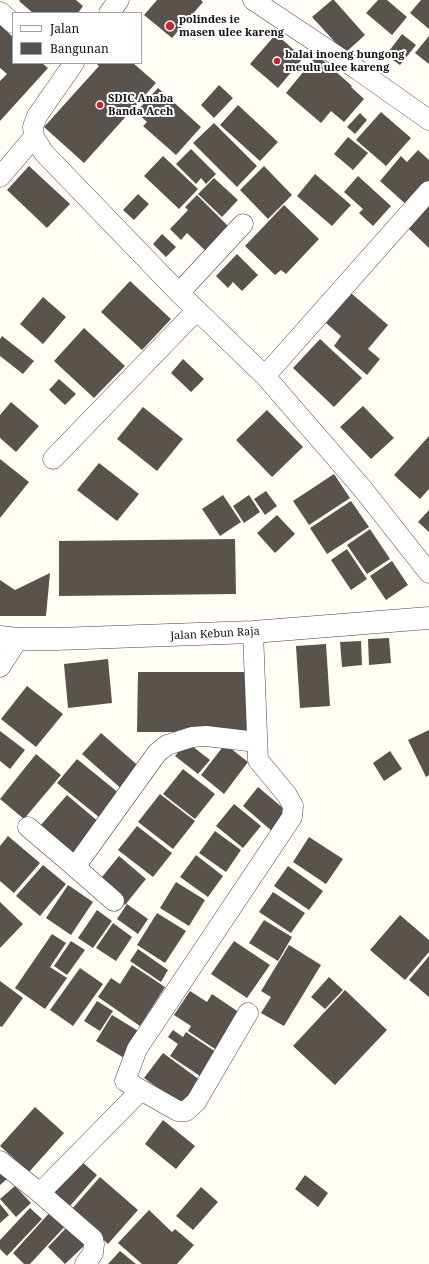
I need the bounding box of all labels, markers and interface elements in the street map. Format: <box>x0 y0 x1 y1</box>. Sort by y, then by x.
legend <box>12 12 142 64</box>
place label: polindes ie masen ulee kareng <box>179 13 284 39</box>
text: Jalan <box>50 20 79 37</box>
marker: polindes ie masen ulee kareng <box>164 20 176 32</box>
text: Bangunan <box>50 40 109 57</box>
place label: balai inoeng bungong meulu ulee kareng <box>285 48 405 74</box>
marker: balai inoeng bungong meulu ulee kareng <box>272 56 282 66</box>
place label: SDIC Anaba Banda Aceh <box>108 92 173 118</box>
marker: SDIC Anaba Banda Aceh <box>95 100 105 110</box>
street label: Jalan Kebun Raja <box>170 625 260 643</box>

